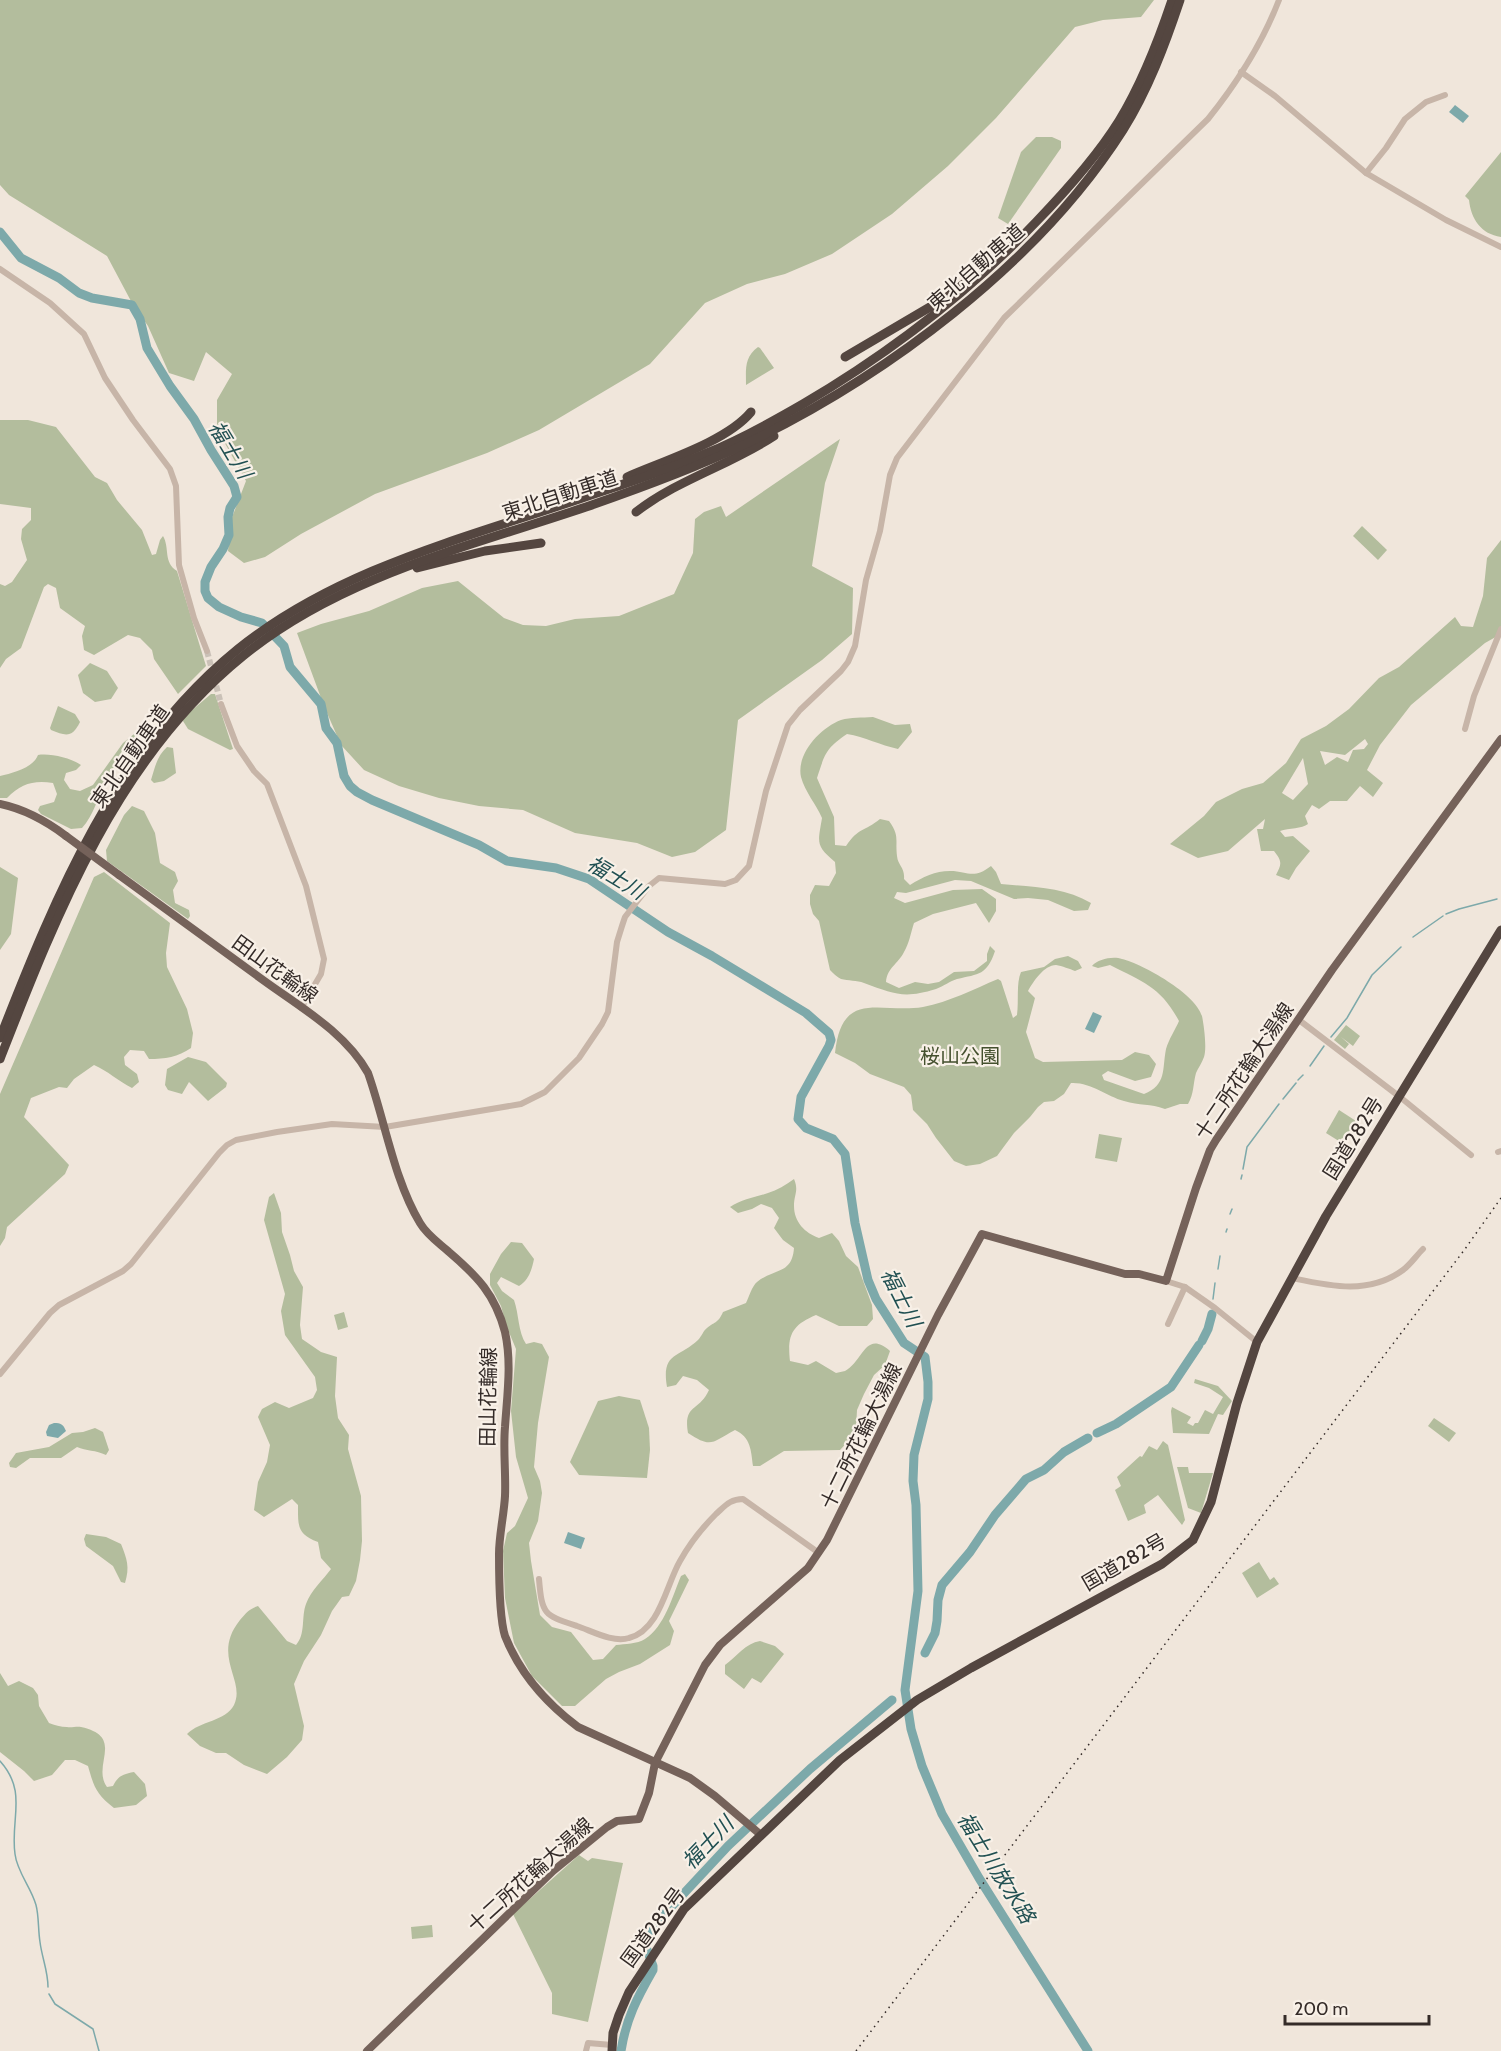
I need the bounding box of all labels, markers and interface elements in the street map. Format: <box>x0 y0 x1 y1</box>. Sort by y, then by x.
street label: 東北自動車道 <box>923 219 1029 315</box>
water label: 福士川 <box>203 416 258 485</box>
street label: 東北自動車道 <box>499 465 621 525</box>
street label: 東北自動車道 <box>86 700 174 812</box>
water label: 福士川 <box>583 851 651 906</box>
street label: 田山花輪線 <box>227 930 323 1008</box>
street label: 十二所花輪大湯線 <box>1189 998 1299 1144</box>
park label: 桜山公園 <box>920 1044 1000 1068</box>
street label: 国道282号 <box>1318 1092 1388 1184</box>
water label: 福士川 <box>876 1264 928 1333</box>
street label: 田山花輪線 <box>475 1347 501 1447</box>
street label: 十二所花輪大湯線 <box>815 1359 907 1513</box>
street label: 国道282号 <box>1078 1528 1170 1596</box>
water label: 福士川放水路 <box>952 1808 1041 1929</box>
water label: 福士川 <box>677 1810 740 1874</box>
street label: 十二所花輪大湯線 <box>463 1813 597 1937</box>
street label: 国道282号 <box>616 1882 690 1972</box>
scale bar <box>1285 1988 1429 2026</box>
text: 200 m <box>1294 1998 1348 2020</box>

